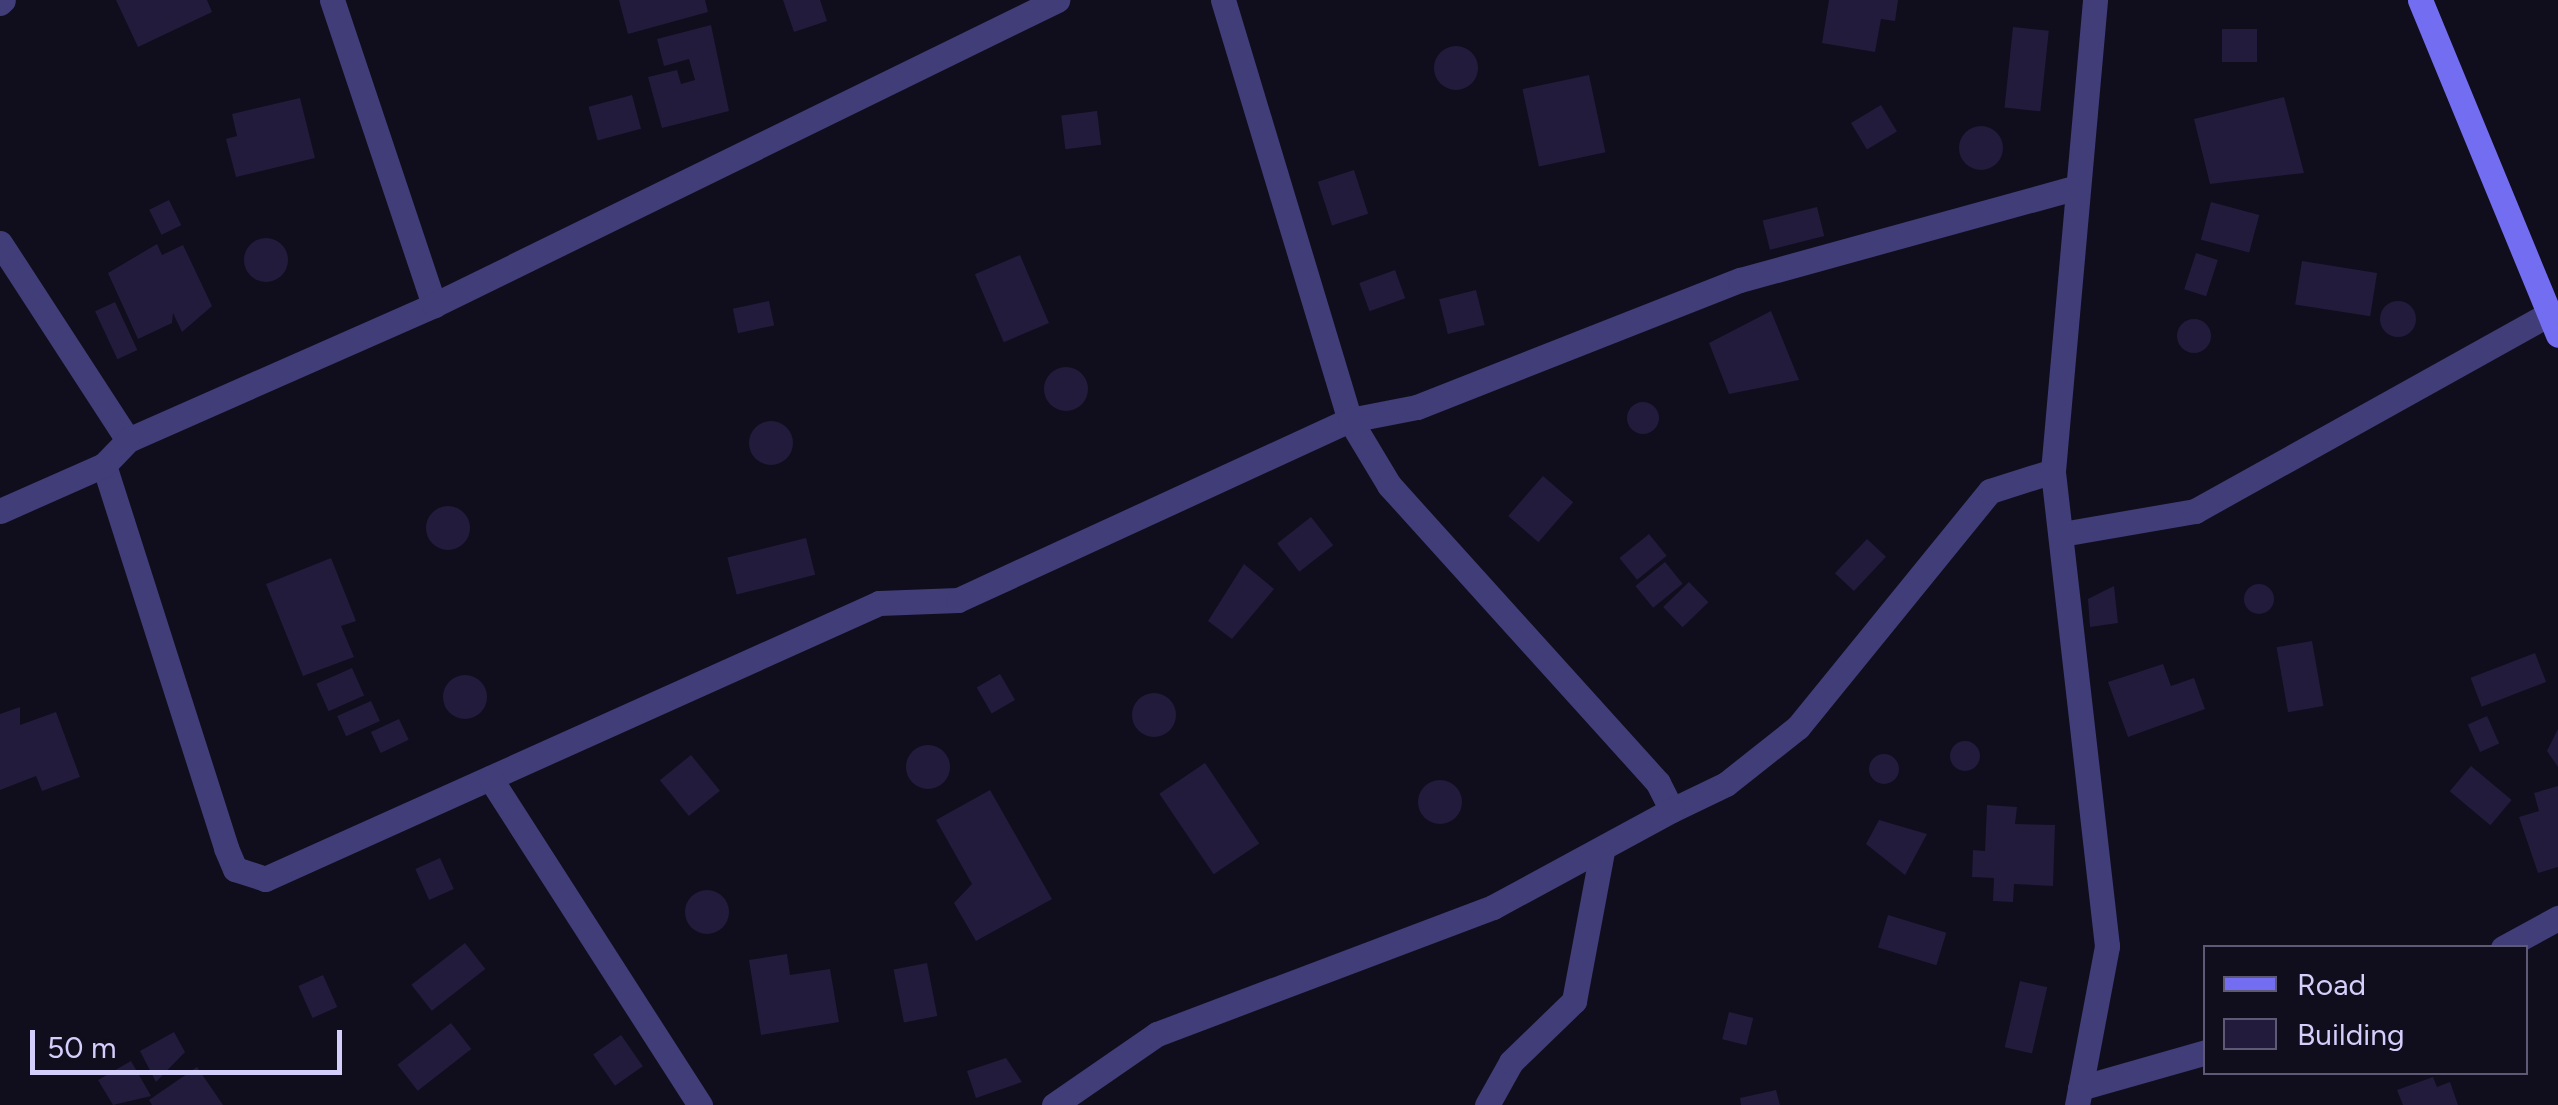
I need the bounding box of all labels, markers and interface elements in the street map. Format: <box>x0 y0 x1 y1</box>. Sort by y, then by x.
legend <box>2203 945 2528 1075</box>
text: Road <box>2297 966 2366 1003</box>
scale bar <box>35 1010 348 1072</box>
text: Building <box>2297 1016 2405 1053</box>
text: 50 m <box>47 1029 116 1066</box>

